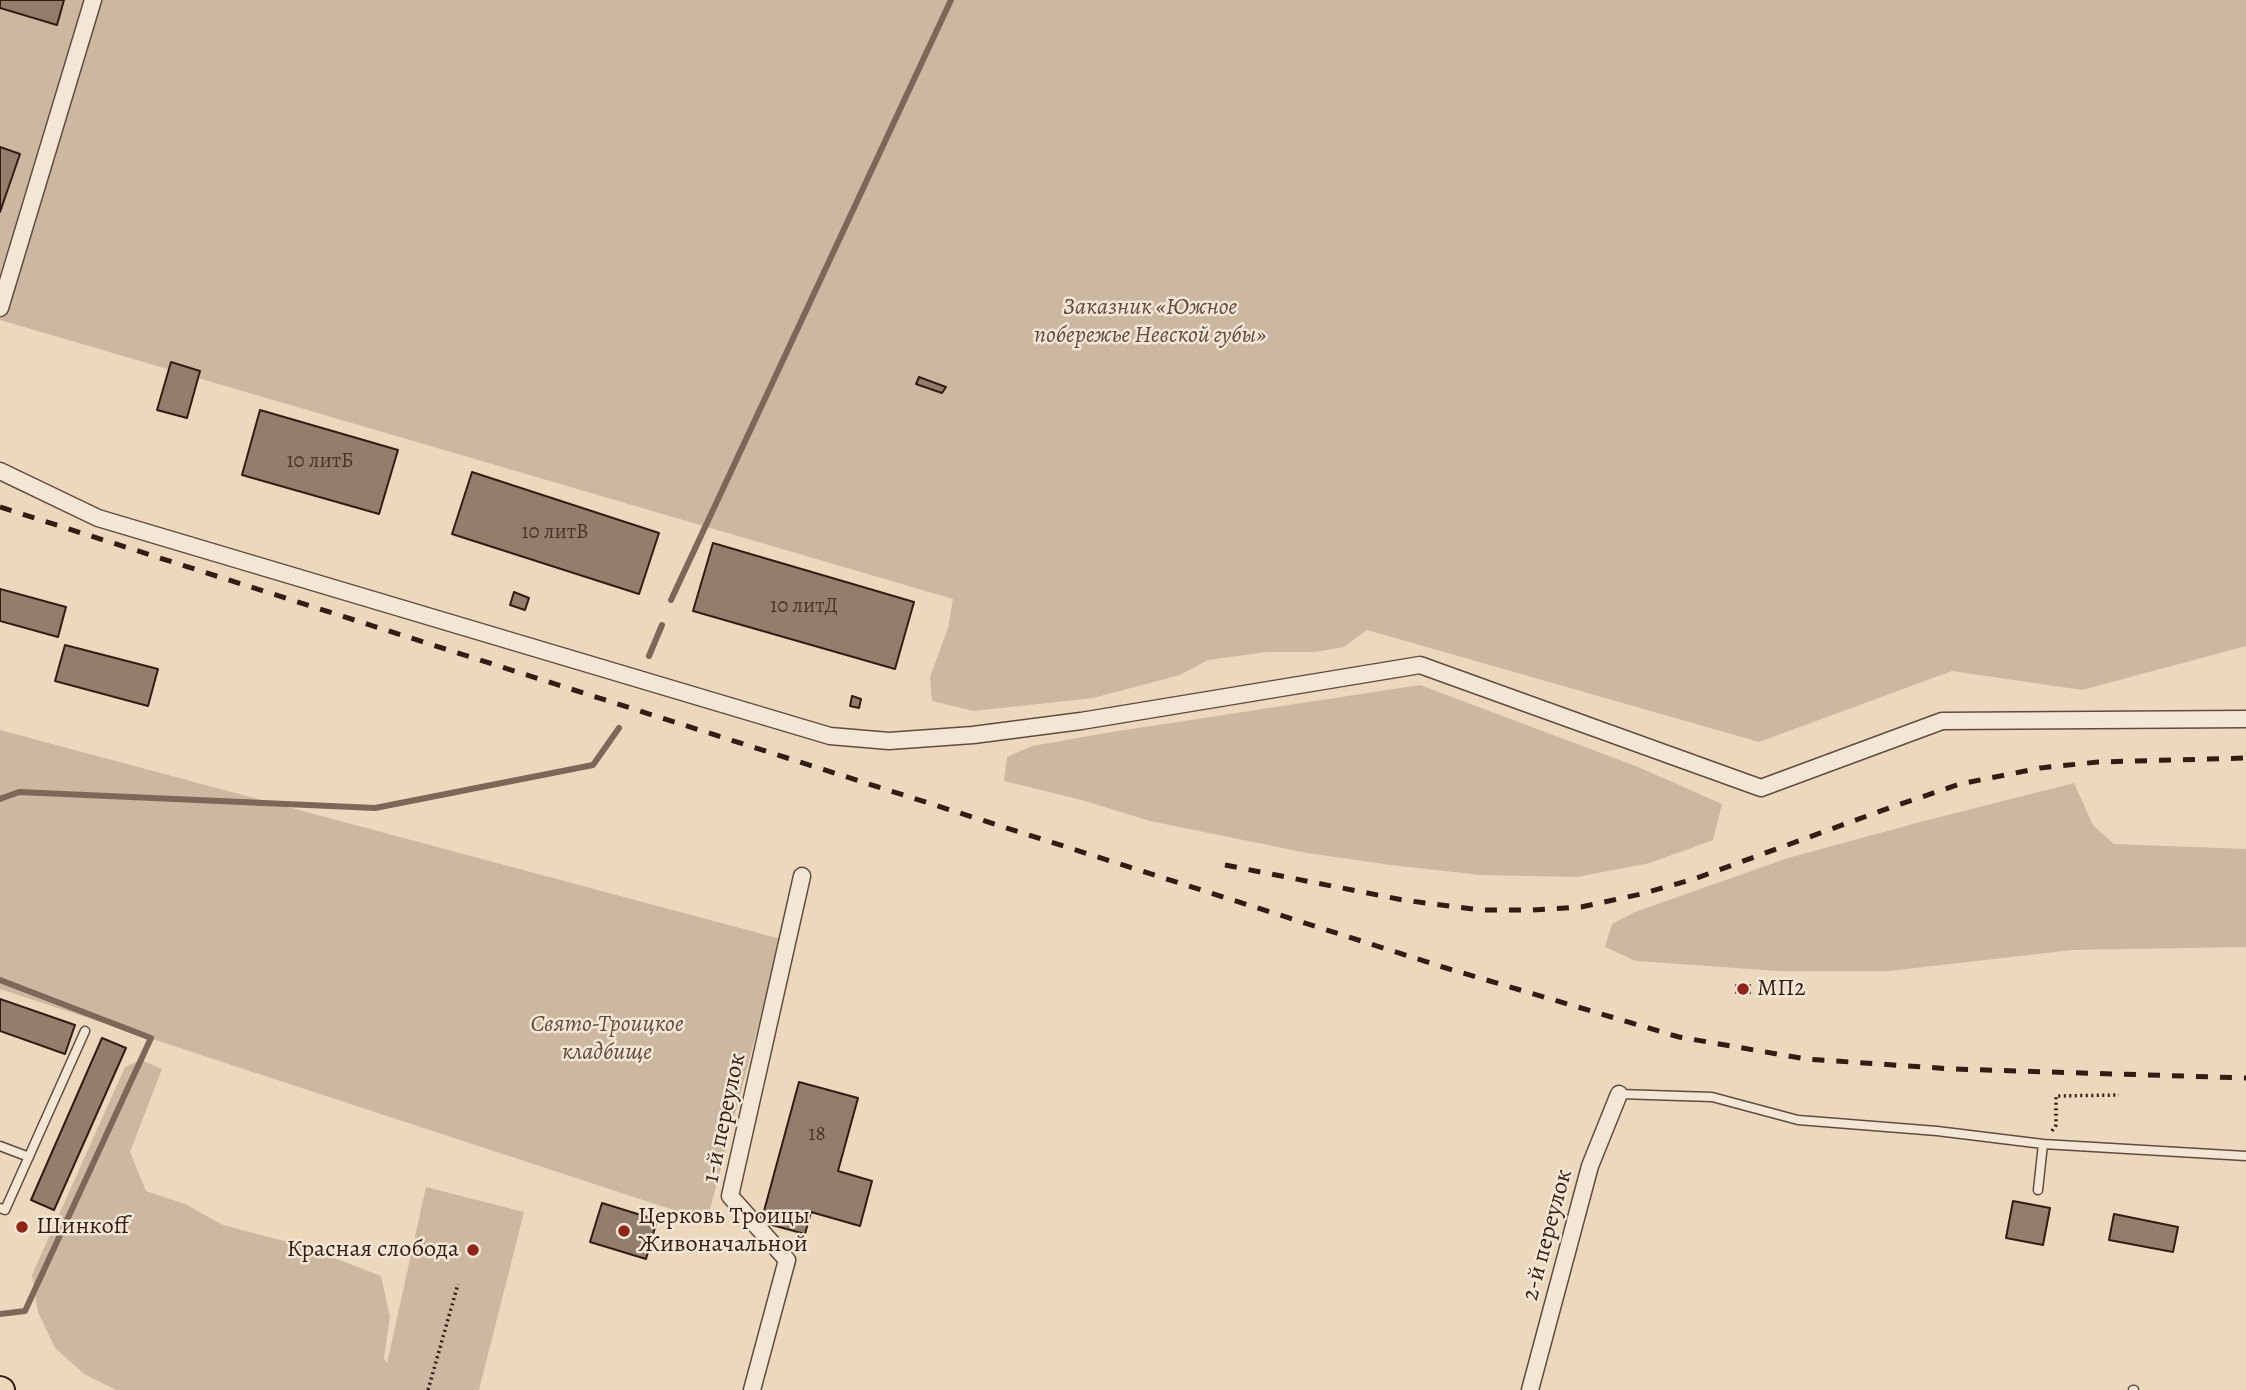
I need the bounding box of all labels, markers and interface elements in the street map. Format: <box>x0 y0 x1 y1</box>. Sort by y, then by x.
park label: Заказник «Южное побережье Невской губы» <box>1034 294 1266 350</box>
house number: 10 литБ <box>286 449 354 475</box>
house number: 10 литВ <box>521 520 589 546</box>
house number: 10 литД <box>770 594 838 620</box>
place label: МП2 <box>1757 975 1806 1003</box>
marker: МП2 <box>1735 981 1751 997</box>
park label: Свято-Троицкое кладбище <box>530 1011 684 1067</box>
street label: 1-й переулок <box>697 1051 753 1185</box>
house number: 18 <box>808 1122 826 1148</box>
street label: 2-й переулок <box>1517 1166 1579 1304</box>
place label: Церковь Троицы Живоначальной <box>638 1203 810 1259</box>
place label: Шинкoff <box>36 1213 129 1241</box>
marker: Шинкoff <box>14 1219 30 1235</box>
marker: Церковь Троицы Живоначальной <box>616 1223 632 1239</box>
place label: Красная слобода <box>287 1236 459 1264</box>
marker: Красная слобода <box>465 1242 481 1258</box>

